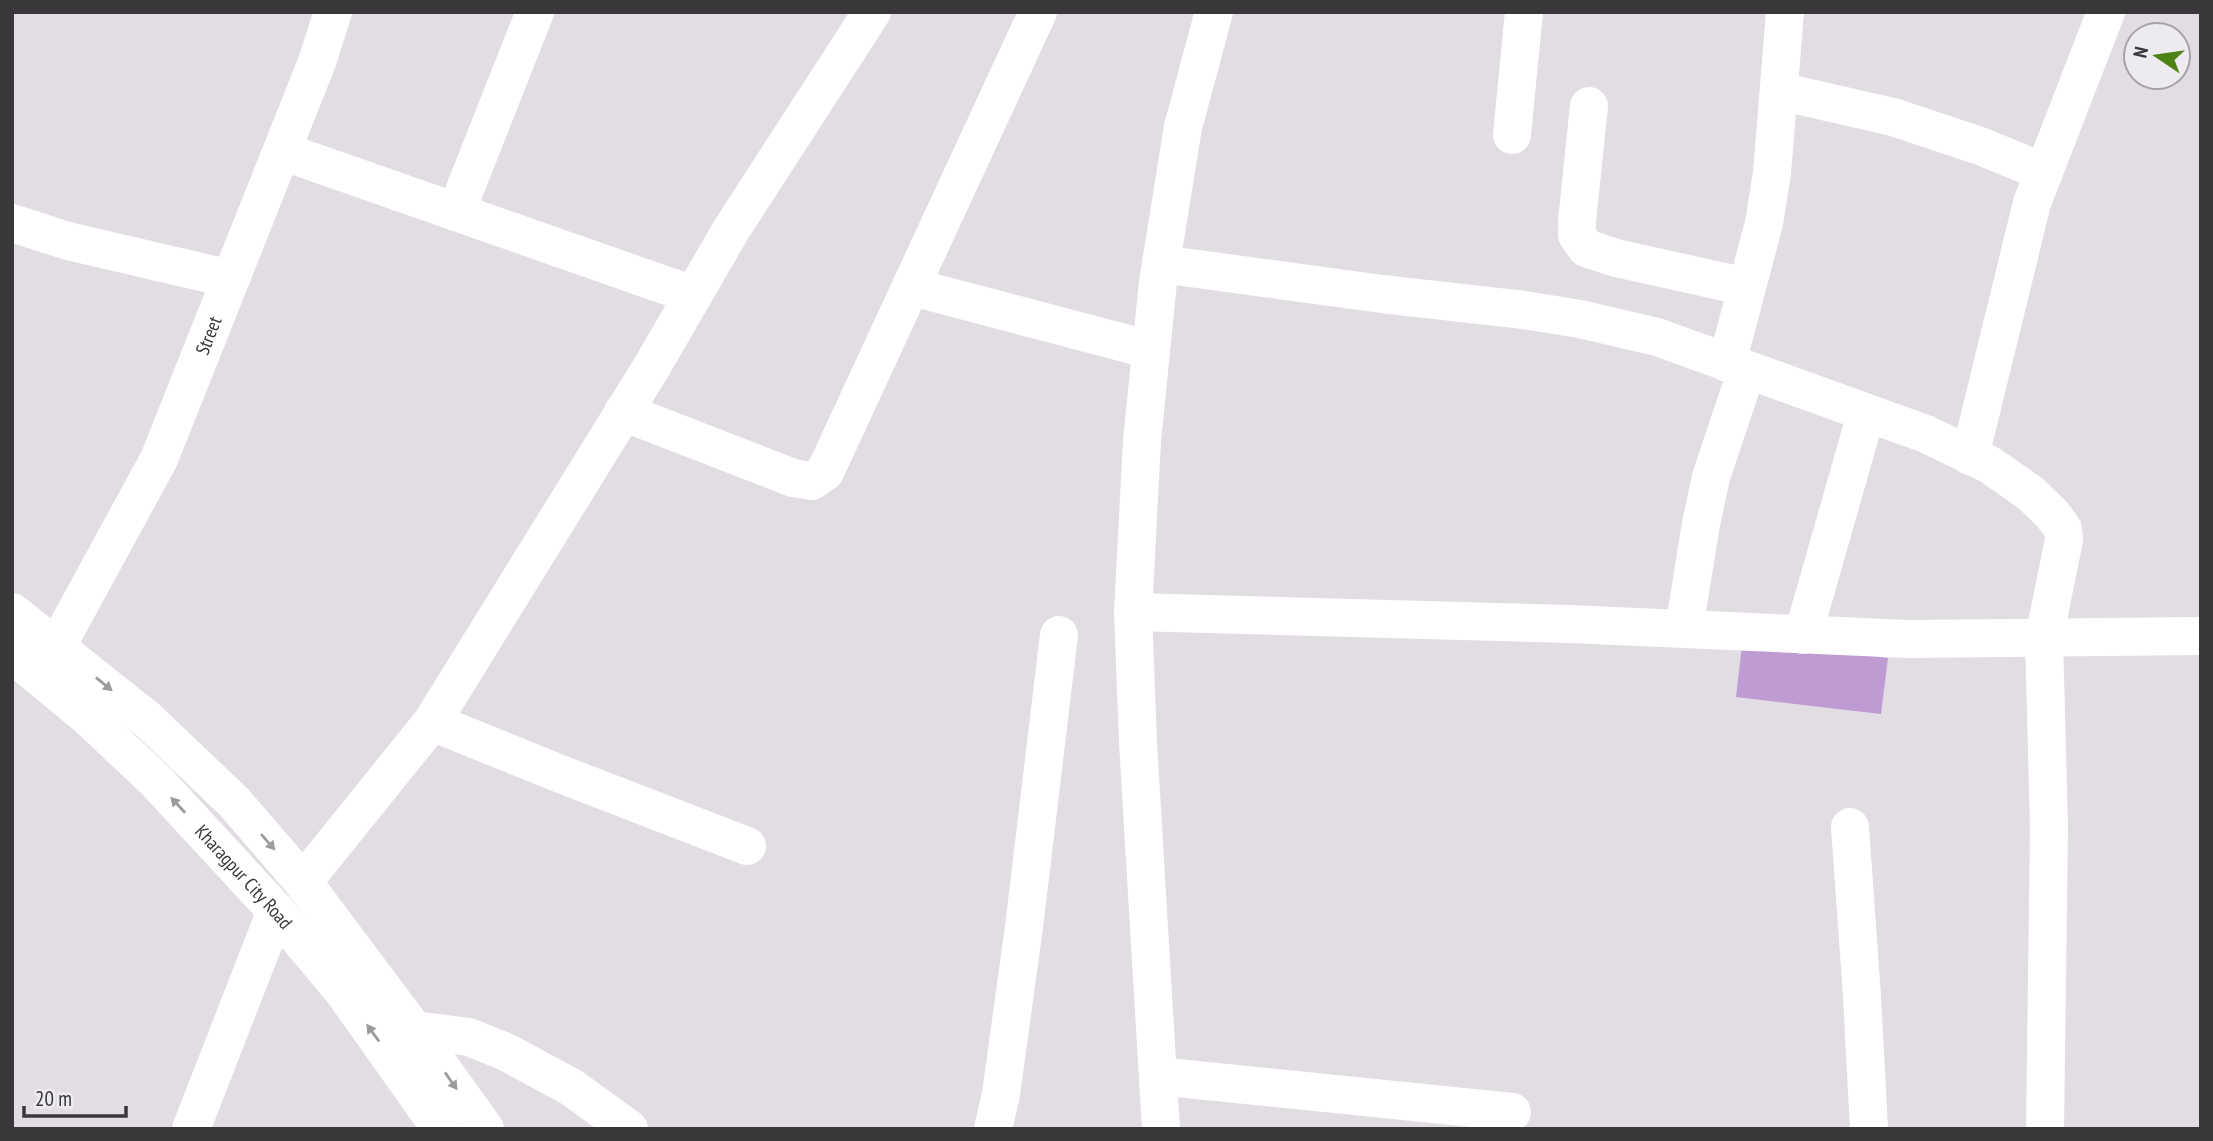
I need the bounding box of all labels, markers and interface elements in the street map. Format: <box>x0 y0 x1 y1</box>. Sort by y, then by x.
north arrow <box>2122 21 2192 91</box>
text: N <box>2128 44 2153 60</box>
street label: Street <box>190 312 227 358</box>
one-way arrow <box>95 677 113 692</box>
one-way arrow <box>170 796 186 814</box>
street label: Kharagpur City Road <box>190 819 298 934</box>
one-way arrow <box>260 833 275 850</box>
one-way arrow <box>366 1024 380 1042</box>
one-way arrow <box>444 1072 458 1090</box>
scale bar <box>24 1074 126 1118</box>
text: 20 m <box>35 1085 72 1112</box>

